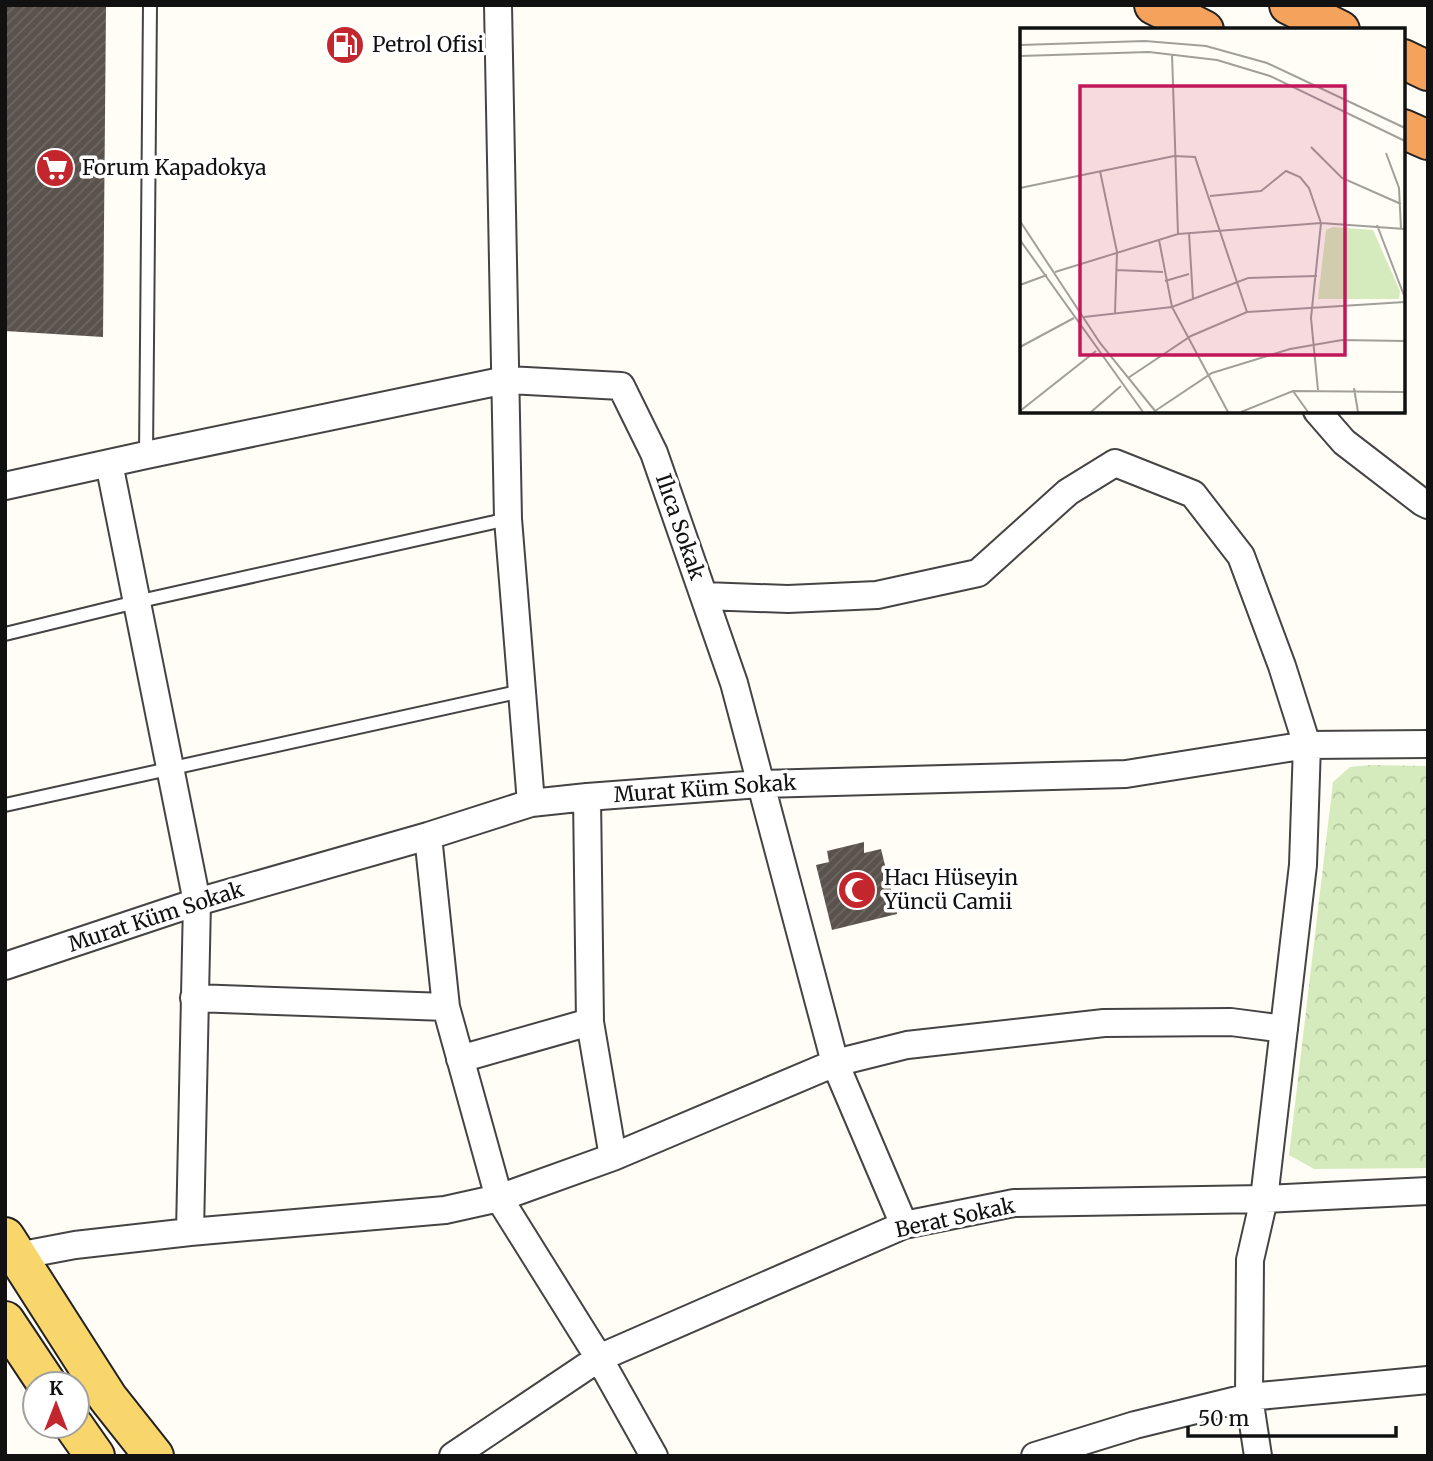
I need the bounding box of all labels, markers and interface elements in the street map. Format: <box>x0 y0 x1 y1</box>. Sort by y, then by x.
fuel station icon: Petrol Ofisi <box>324 24 366 66</box>
inset map <box>1020 28 1405 413</box>
place label: Petrol Ofisi <box>372 31 484 58</box>
supermarket icon: Forum Kapadokya <box>34 147 76 189</box>
place label: Forum Kapadokya <box>82 154 267 181</box>
street label: Ilıca Sokak <box>650 470 711 584</box>
street label: Murat Küm Sokak <box>613 769 798 808</box>
place label: Hacı Hüseyin Yüncü Camii <box>883 864 1018 915</box>
mosque icon: Hacı Hüseyin Yüncü Camii <box>836 869 878 911</box>
street label: Murat Küm Sokak <box>65 875 248 958</box>
street label: Berat Sokak <box>893 1192 1018 1243</box>
north arrow <box>21 1370 91 1440</box>
text: K <box>49 1376 64 1400</box>
scale bar <box>1188 1394 1396 1438</box>
text: 50 m <box>1198 1405 1249 1432</box>

